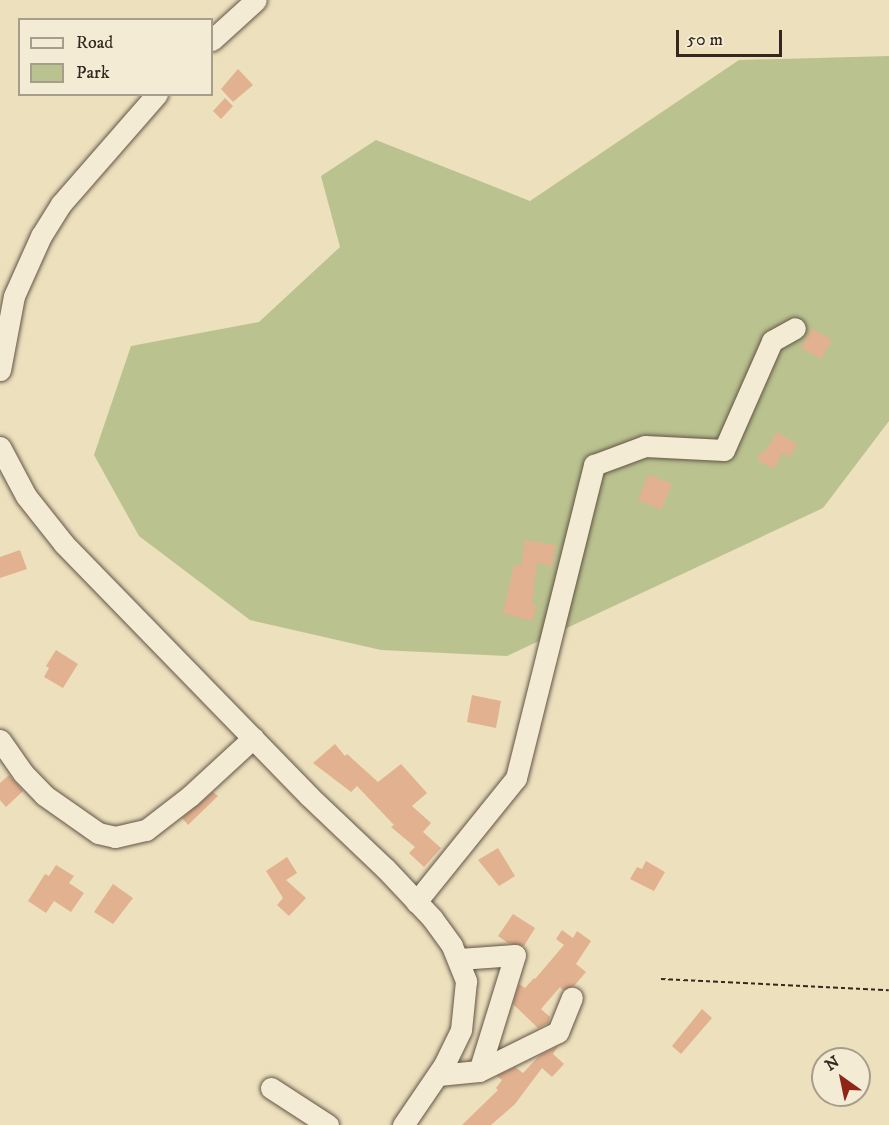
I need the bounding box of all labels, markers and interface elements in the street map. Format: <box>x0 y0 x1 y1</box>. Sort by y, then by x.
legend <box>18 18 213 96</box>
scale bar <box>679 18 786 56</box>
text: 50 m <box>687 29 723 51</box>
text: Road <box>76 32 113 54</box>
text: Park <box>76 62 110 84</box>
north arrow <box>811 1047 871 1107</box>
text: N <box>821 1052 843 1076</box>

